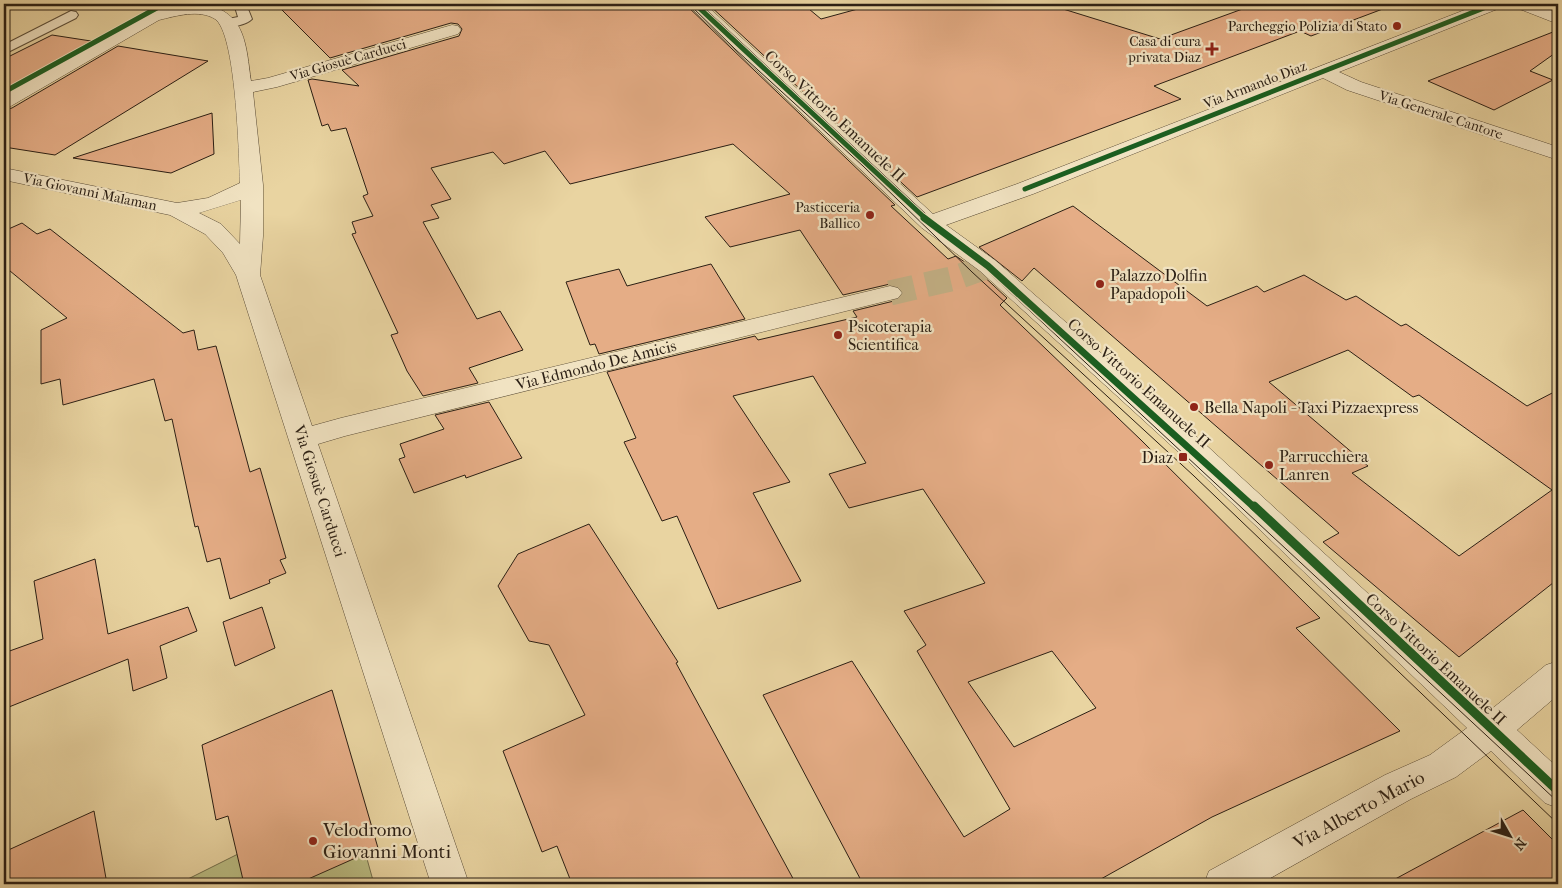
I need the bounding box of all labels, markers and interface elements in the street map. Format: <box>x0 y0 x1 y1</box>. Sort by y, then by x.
place label: Parcheggio Polizia di Stato <box>1228 18 1387 35</box>
marker: Parcheggio Polizia di Stato <box>1391 20 1403 32</box>
place label: Casa di cura privata Diaz <box>1127 33 1202 66</box>
street label: Via Giosuè Carducci <box>287 35 408 85</box>
marker: Casa di cura privata Diaz <box>1205 42 1219 56</box>
street label: Corso Vittorio Emanuele II <box>761 46 909 186</box>
street label: Via Armando Diaz <box>1200 58 1309 113</box>
street label: Via Generale Cantore <box>1376 87 1505 143</box>
street label: Via Giovanni Malaman <box>21 169 158 214</box>
place label: Pasticceria Ballico <box>795 199 861 232</box>
marker: Pasticceria Ballico <box>864 209 876 221</box>
place label: Palazzo Dolfin Papadopoli <box>1110 266 1208 303</box>
marker: Palazzo Dolfin Papadopoli <box>1094 278 1106 290</box>
street label: Corso Vittorio Emanuele II <box>1064 314 1214 452</box>
place label: Psicoterapia Scientifica <box>848 317 932 354</box>
marker: Psicoterapia Scientifica <box>832 329 844 341</box>
street label: Via Edmondo De Amicis <box>513 336 678 394</box>
place label: Bella Napoli - Taxi Pizzaexpress <box>1204 398 1418 417</box>
marker: Bella Napoli - Taxi Pizzaexpress <box>1188 401 1200 413</box>
street label: Via Giosuè Carducci <box>289 422 350 560</box>
place label: Parrucchiera Lanren <box>1279 447 1369 484</box>
place label: Diaz <box>1142 448 1173 467</box>
marker: Diaz <box>1177 451 1189 463</box>
marker: Parrucchiera Lanren <box>1263 459 1275 471</box>
street label: Corso Vittorio Emanuele II <box>1362 589 1510 729</box>
street label: Via Alberto Mario <box>1289 766 1429 854</box>
north arrow <box>1484 810 1534 860</box>
place label: Velodromo Giovanni Monti <box>322 819 451 863</box>
text: N <box>1510 834 1530 854</box>
marker: Velodromo Giovanni Monti <box>307 835 319 847</box>

